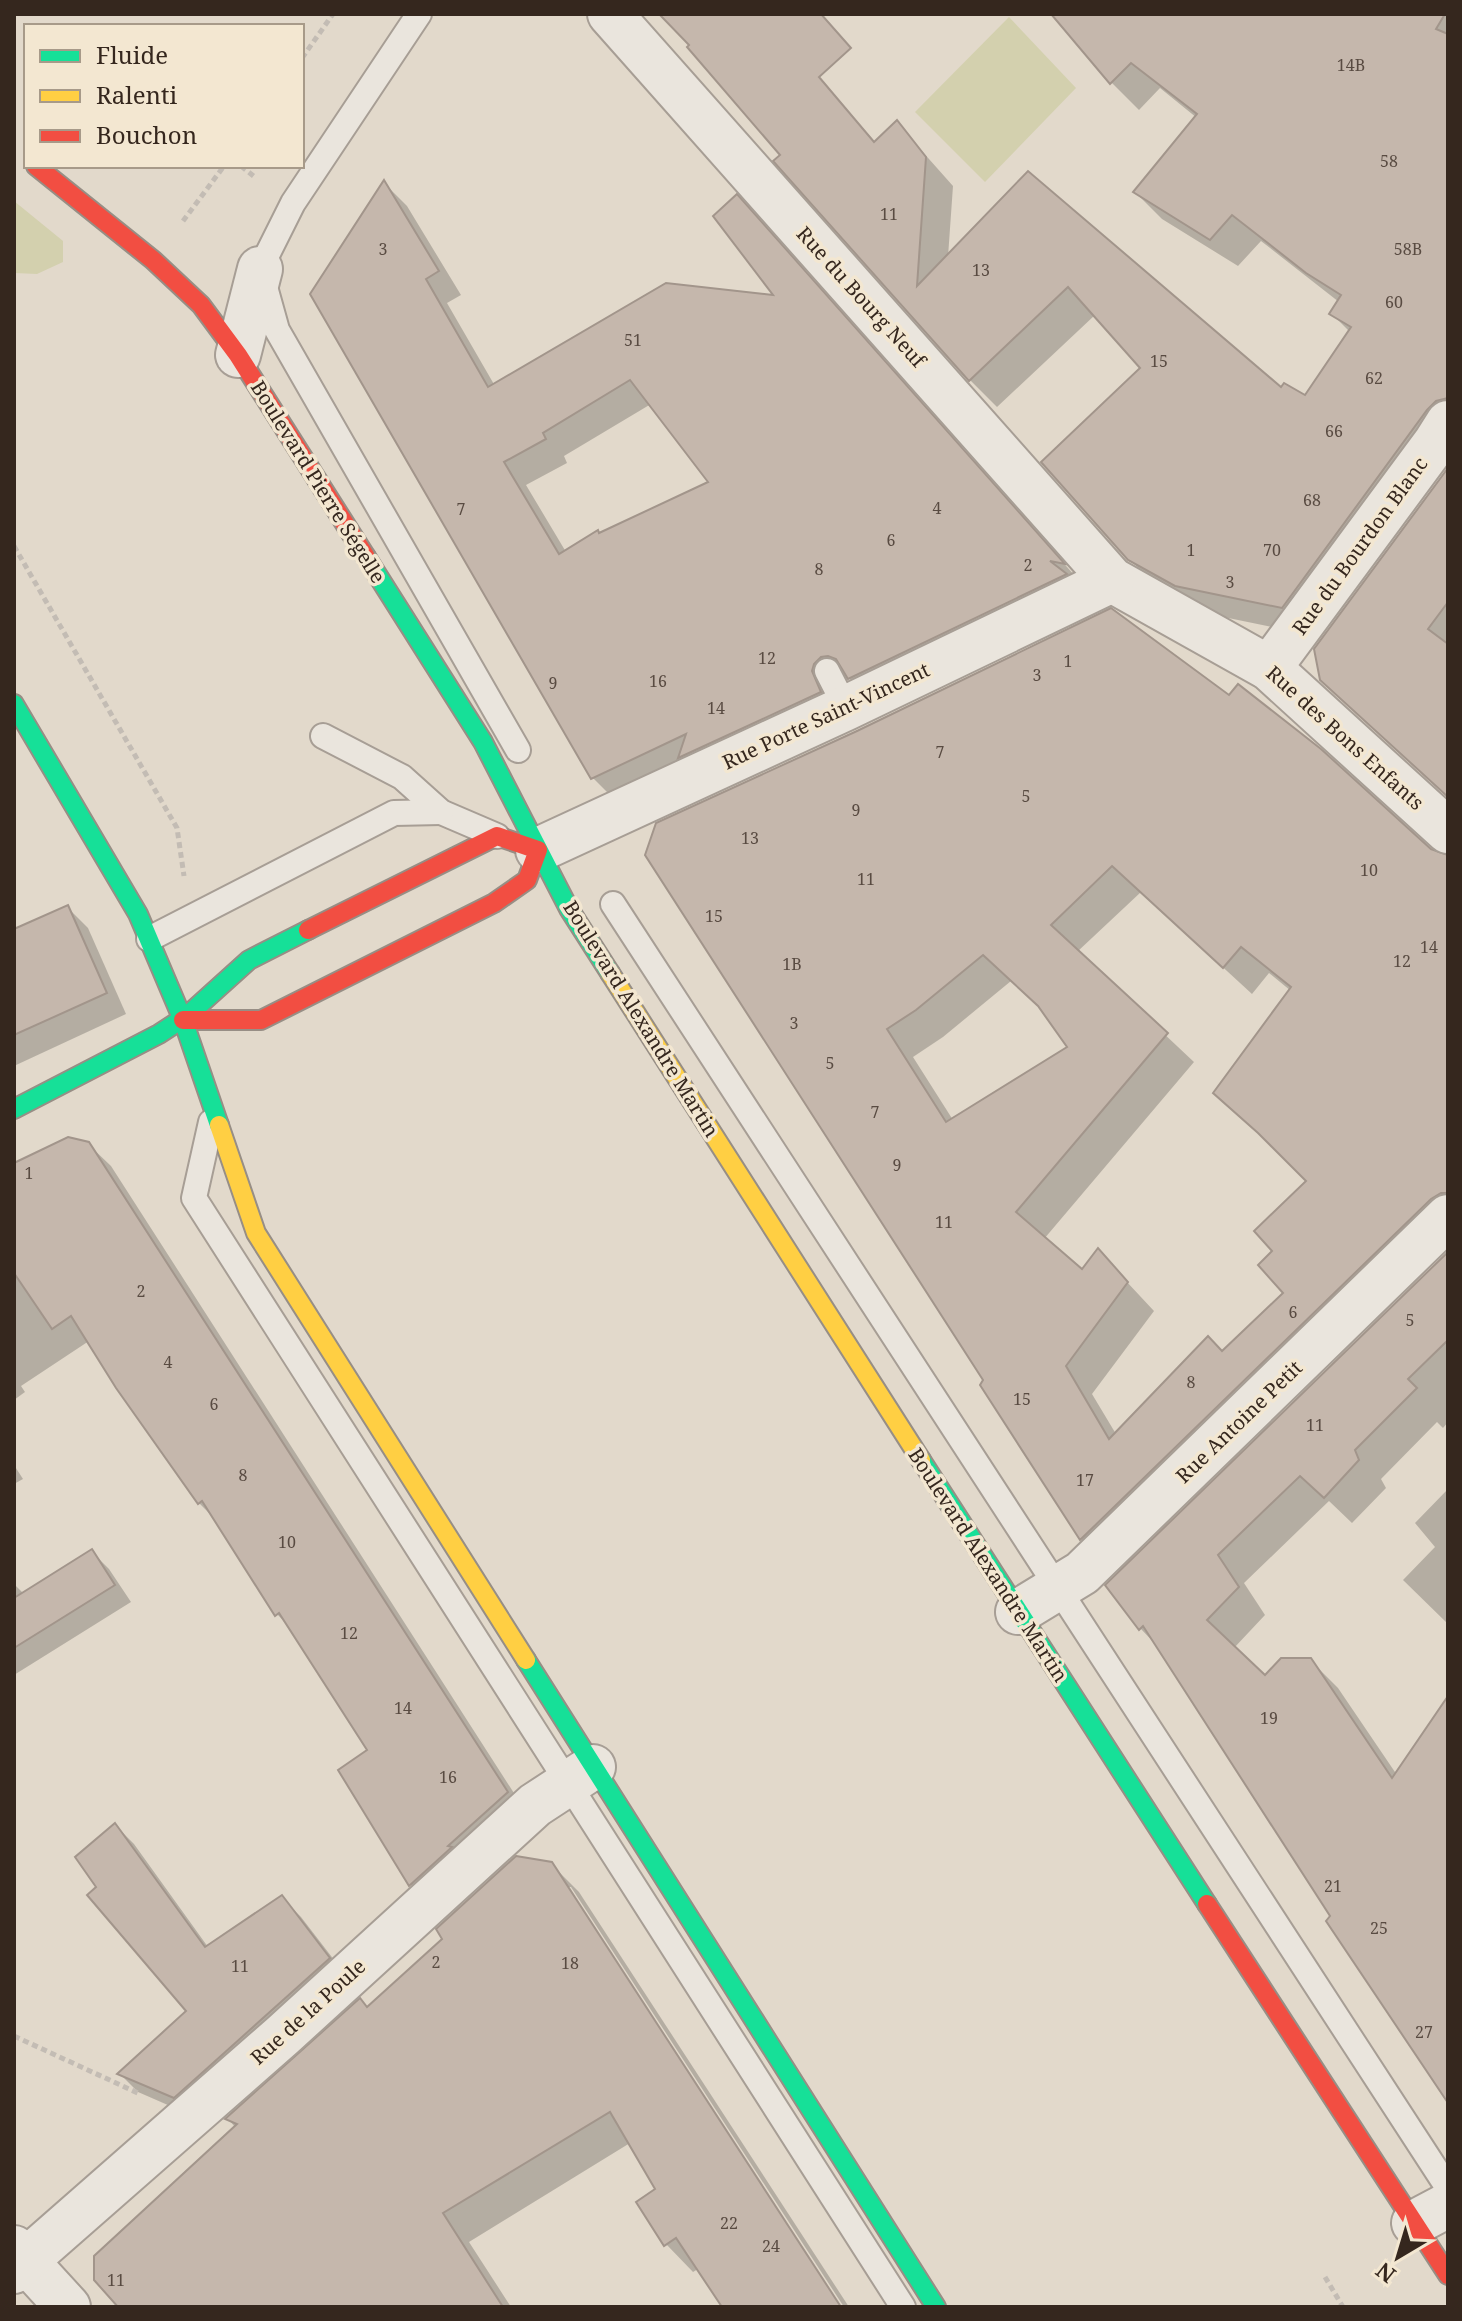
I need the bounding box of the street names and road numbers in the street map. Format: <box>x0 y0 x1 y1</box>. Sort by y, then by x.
street label: Rue du Bourg Neuf <box>791 221 933 374</box>
street label: Boulevard Pierre Ségelle <box>245 375 392 588</box>
street label: Rue du Bourdon Blanc <box>1286 451 1433 640</box>
street label: Rue Porte Saint-Vincent <box>718 656 934 775</box>
street label: Rue des Bons Enfants <box>1261 659 1430 816</box>
street label: Boulevard Alexandre Martin <box>557 895 726 1142</box>
street label: Rue Antoine Petit <box>1170 1354 1308 1489</box>
street label: Boulevard Alexandre Martin <box>902 1442 1074 1687</box>
street label: Rue de la Poule <box>244 1953 371 2070</box>

